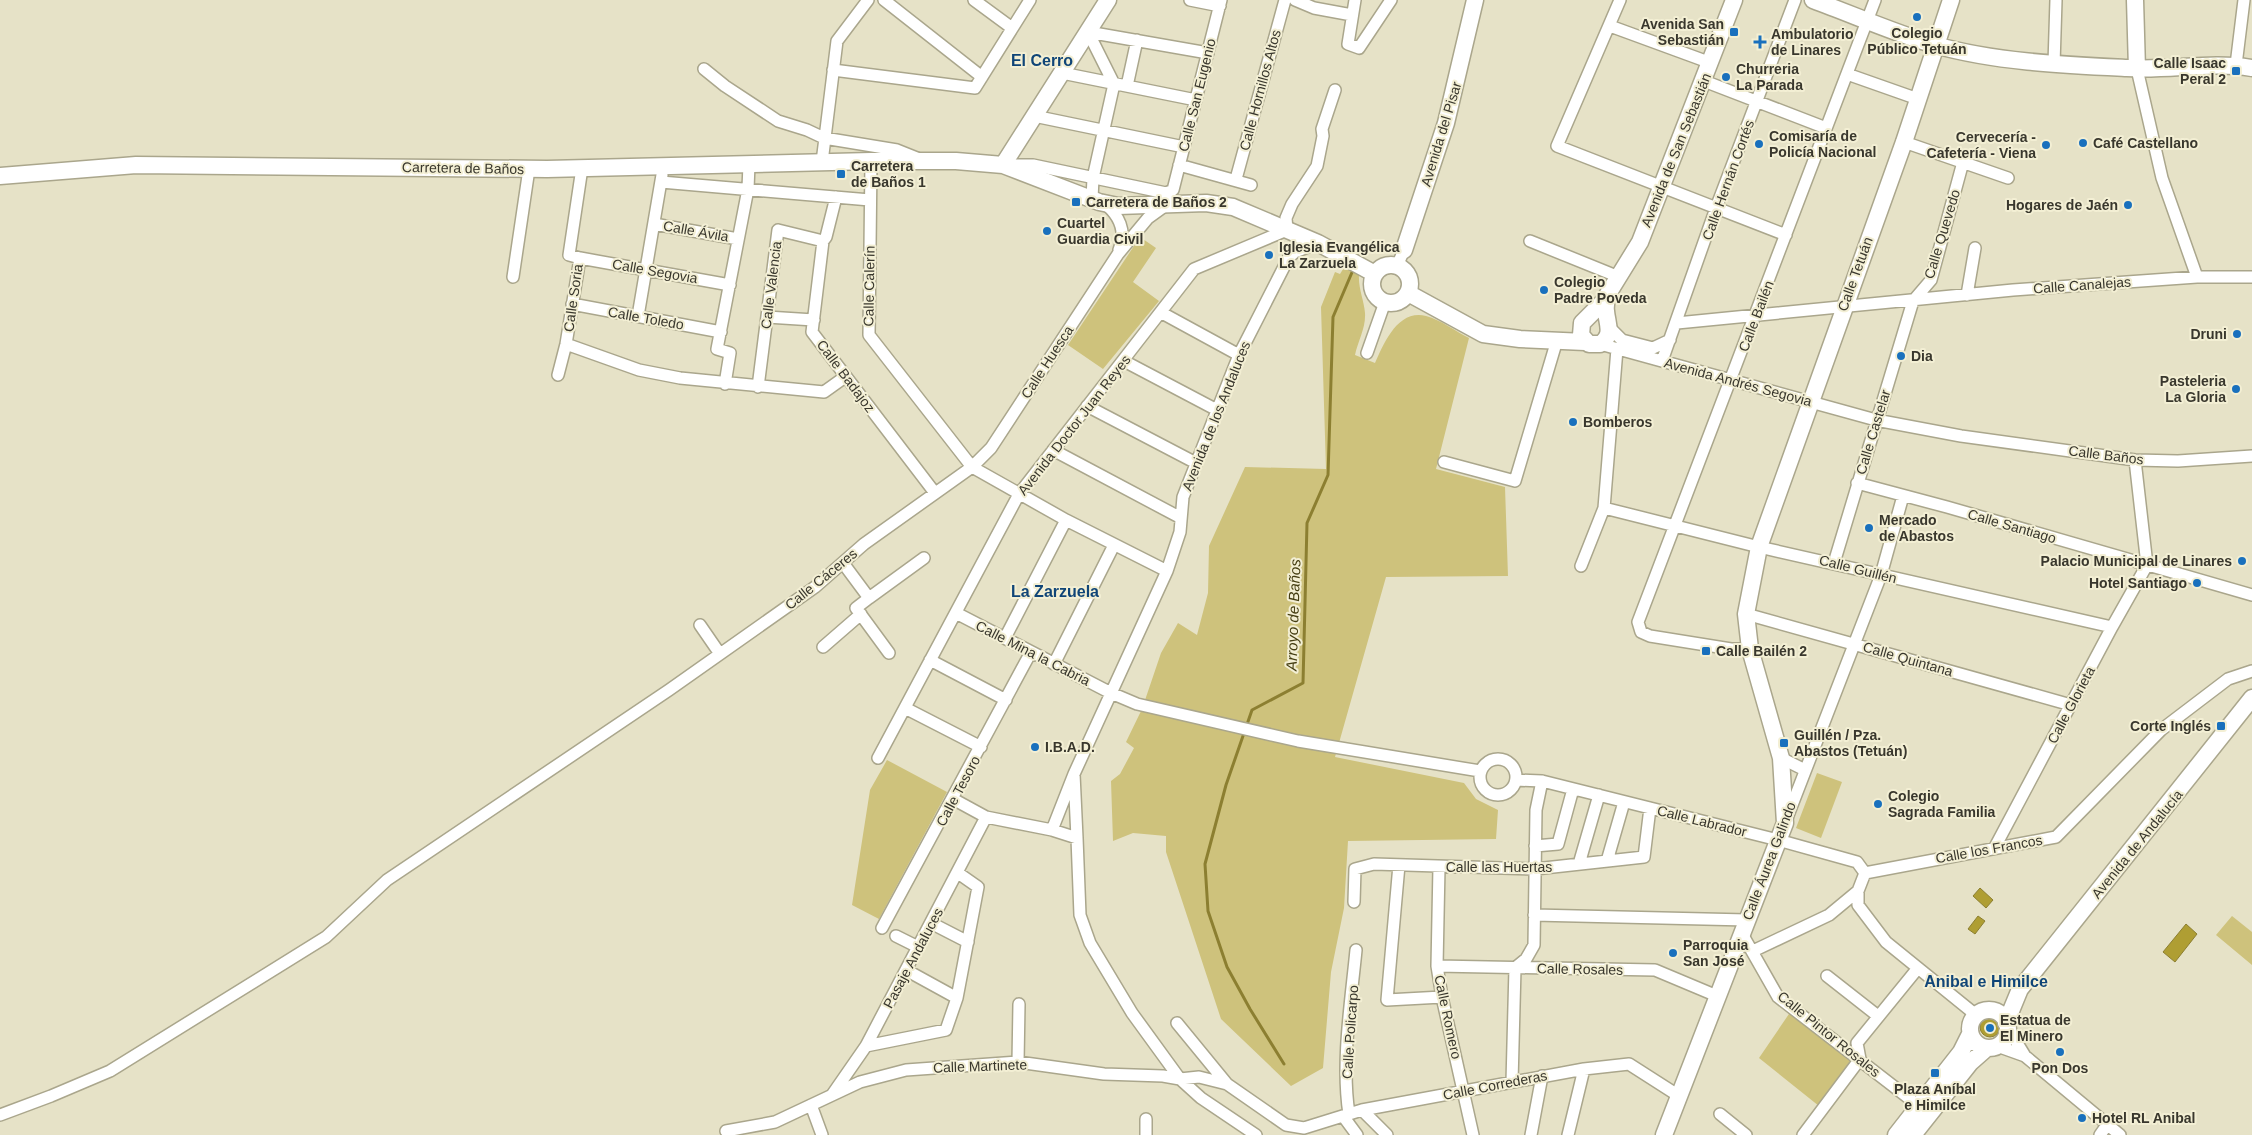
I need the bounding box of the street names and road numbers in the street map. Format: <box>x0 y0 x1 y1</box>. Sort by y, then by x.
street label: Calle Hornillos Altos <box>1236 28 1284 152</box>
street label: Calle San Eugenio <box>1175 37 1219 153</box>
street label: Avenida de San Sebastián <box>1638 71 1714 229</box>
street label: Avenida del Pisar <box>1417 79 1465 188</box>
street label: Calle Hernán Cortés <box>1699 118 1757 242</box>
street label: Carretera de Baños <box>402 159 524 177</box>
street label: Calle Quevedo <box>1921 187 1963 281</box>
street label: Calle Ávila <box>662 217 730 245</box>
street label: Calle Tetuán <box>1834 235 1876 313</box>
street label: Calle Valencia <box>758 240 784 330</box>
street label: Calle Calerín <box>860 245 878 327</box>
street label: Calle Segovia <box>611 256 699 286</box>
street label: Calle Soria <box>560 263 586 333</box>
street label: Calle Canalejas <box>2033 274 2131 296</box>
street label: Calle Bailén <box>1735 278 1777 354</box>
street label: Calle Toledo <box>607 303 685 333</box>
street label: Calle Huesca <box>1018 323 1076 401</box>
street label: Calle Badajoz <box>814 337 878 415</box>
street label: Avenida de los Andaluces <box>1179 339 1253 493</box>
street label: Avenida Doctor Juan Reyes <box>1014 352 1134 498</box>
street label: Avenida Andrés Segovia <box>1662 355 1814 409</box>
street label: Calle Castelar <box>1852 387 1894 476</box>
street label: Calle Baños <box>2068 442 2144 468</box>
street label: Calle Santiago <box>1966 506 2058 546</box>
street label: Calle Cáceres <box>782 545 860 613</box>
street label: Calle Guillén <box>1818 552 1898 586</box>
street label: Calle Mina la Cabria <box>973 617 1093 689</box>
street label: Calle Quintana <box>1861 639 1955 680</box>
street label: Calle Glorieta <box>2044 664 2098 746</box>
street label: Calle Tesoro <box>933 753 983 829</box>
street label: Avenida de Andalucía <box>2088 786 2186 902</box>
street label: Calle Áurea Galindo <box>1739 799 1799 922</box>
street label: Calle Labrador <box>1656 802 1749 840</box>
street label: Calle los Francos <box>1934 832 2044 866</box>
street label: Calle las Huertas <box>1446 859 1552 875</box>
street label: Pasaje Andaluces <box>880 905 946 1011</box>
street label: Calle Rosales <box>1537 960 1623 978</box>
street label: Calle Romero <box>1431 973 1465 1061</box>
street label: Calle Policarpo <box>1339 984 1361 1080</box>
street label: Calle Pintor Rosales <box>1775 988 1883 1080</box>
street label: Calle Martinete <box>933 1056 1028 1076</box>
street label: Calle Correderas <box>1442 1067 1548 1103</box>

